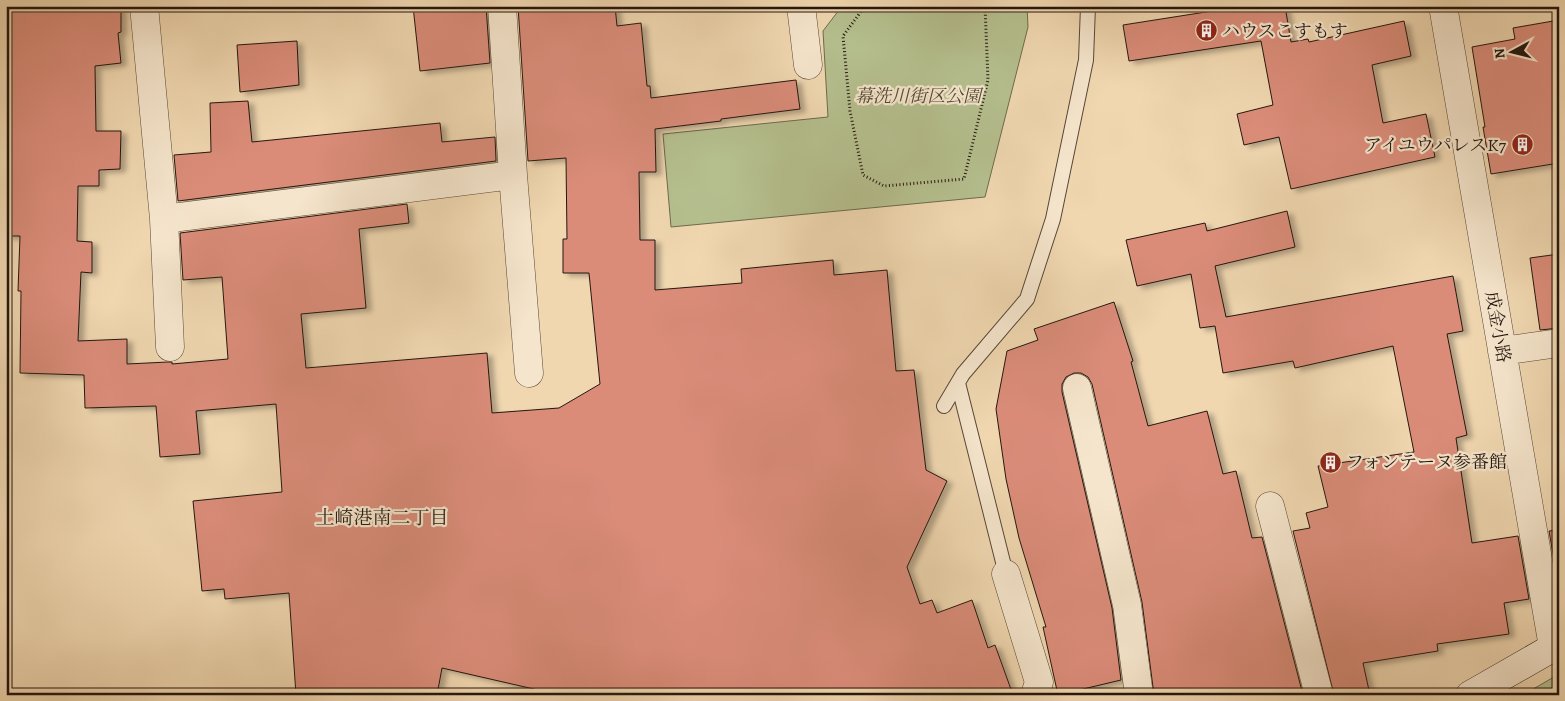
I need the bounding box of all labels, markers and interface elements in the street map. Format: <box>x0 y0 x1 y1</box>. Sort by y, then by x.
building icon: ハウスこすもす <box>1194 19 1218 43</box>
place label: ハウスこすもす <box>1222 19 1347 43</box>
north arrow <box>1488 28 1538 78</box>
text: N <box>1490 47 1510 60</box>
park label: 幕洗川街区公園 <box>855 84 984 108</box>
place label: アイユウパレスK7 <box>1364 133 1506 157</box>
building icon: アイユウパレスK7 <box>1510 133 1534 157</box>
street label: 成金小路 <box>1480 289 1516 365</box>
building icon: フォンテーヌ参番館 <box>1318 450 1342 474</box>
place label: フォンテーヌ参番館 <box>1346 450 1507 474</box>
district label: 土崎港南二丁目 <box>315 505 449 531</box>

